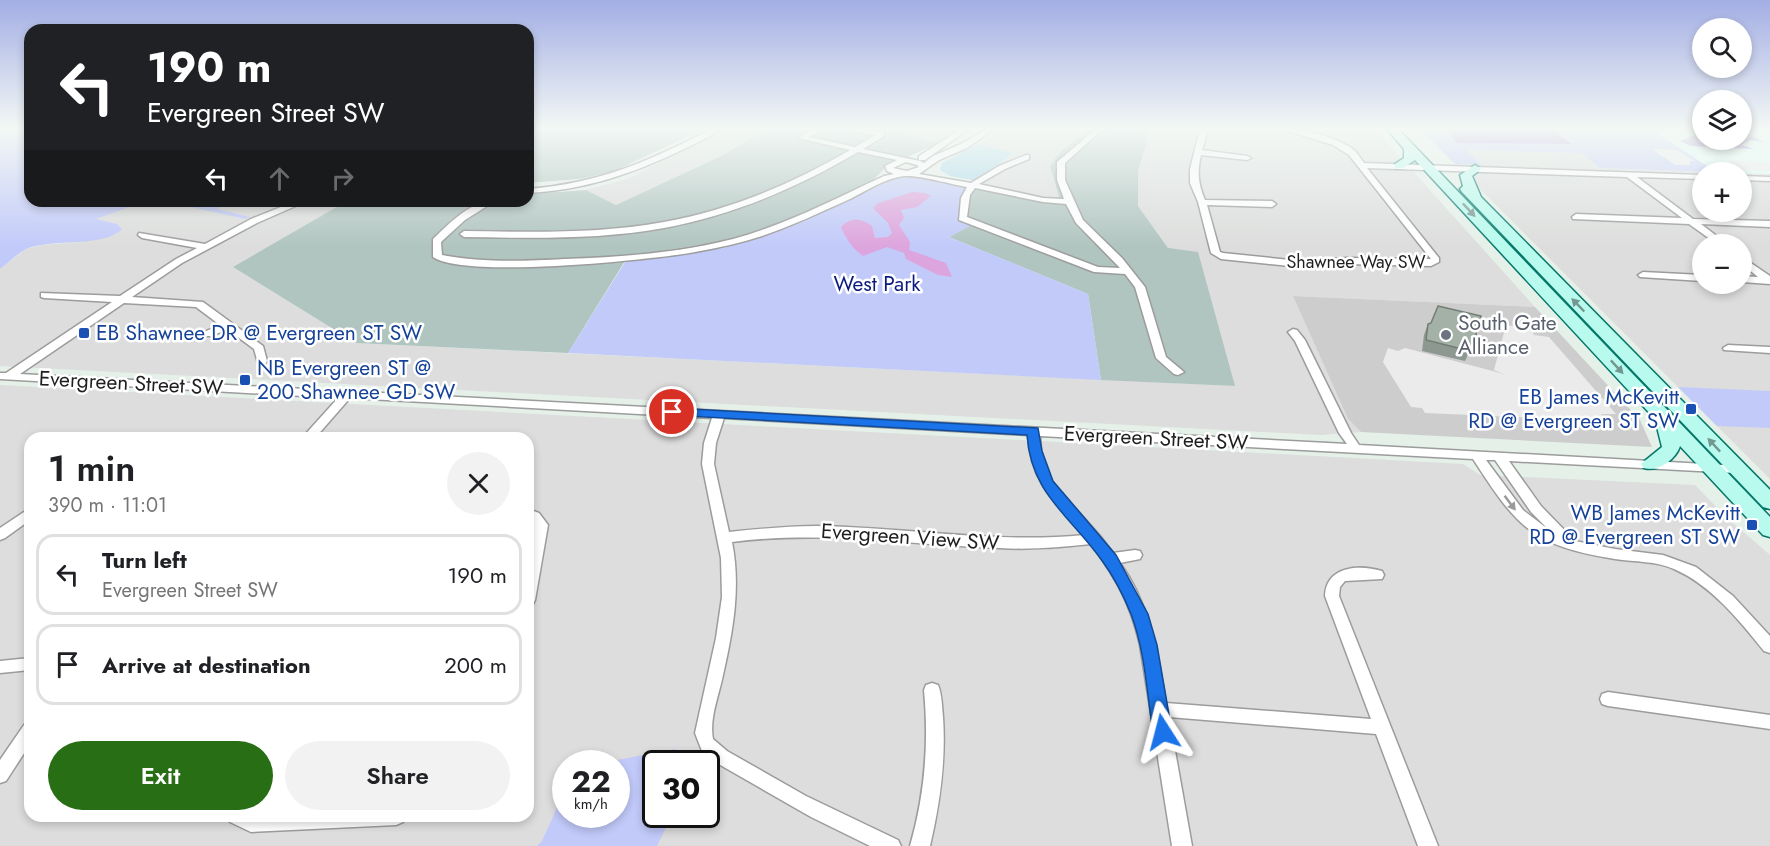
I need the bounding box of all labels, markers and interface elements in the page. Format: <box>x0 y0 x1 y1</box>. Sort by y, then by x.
map controls <box>1692 18 1752 294</box>
button: search <box>1692 18 1752 78</box>
text: 190 m <box>147 37 271 98</box>
icon: left <box>48 48 126 126</box>
button: layers <box>1692 90 1752 150</box>
text: Evergreen Street SW <box>147 93 384 132</box>
icon: left <box>200 162 233 195</box>
icon: ahead <box>263 162 296 195</box>
icon: right <box>326 162 359 195</box>
button: + <box>1692 162 1752 222</box>
one-way arrow <box>1462 202 1475 217</box>
button: − <box>1692 234 1752 294</box>
street label: Shawnee Way SW <box>1286 249 1426 275</box>
park label: West Park <box>833 269 921 299</box>
one-way arrow <box>1572 299 1586 313</box>
place label: South Gate Alliance <box>1458 308 1557 362</box>
place label: EB Shawnee DR @ Evergreen ST SW <box>96 318 422 348</box>
marker: EB Shawnee DR @ Evergreen ST SW <box>77 326 91 340</box>
marker: South Gate Alliance <box>1439 328 1453 342</box>
place label: NB Evergreen ST @ 200 Shawnee GD SW <box>257 353 456 407</box>
one-way arrow <box>1610 360 1624 375</box>
street label: Evergreen Street SW <box>38 363 224 403</box>
marker: NB Evergreen ST @ 200 Shawnee GD SW <box>238 373 252 387</box>
place label: EB James McKevitt RD @ Evergreen ST SW <box>1468 382 1679 436</box>
pin <box>646 386 697 437</box>
icon: arrive <box>655 395 688 428</box>
marker: EB James McKevitt RD @ Evergreen ST SW <box>1684 402 1698 416</box>
street label: Evergreen Street SW <box>1063 418 1249 458</box>
one-way arrow <box>1707 438 1721 453</box>
text: 1 min <box>48 442 135 494</box>
button: close <box>447 452 510 515</box>
text: 390 m · 11:01 <box>48 491 167 520</box>
one-way arrow <box>1503 496 1515 511</box>
place label: WB James McKevitt RD @ Evergreen ST SW <box>1529 498 1740 552</box>
street label: Evergreen View SW <box>820 516 1000 558</box>
marker: WB James McKevitt RD @ Evergreen ST SW <box>1745 518 1759 532</box>
text: Turn left <box>102 544 187 576</box>
icon: left <box>51 558 84 591</box>
text: 190 m <box>447 559 507 591</box>
text: Evergreen Street SW <box>102 576 278 605</box>
icon: arrive <box>51 648 84 681</box>
text: Arrive at destination <box>102 649 311 681</box>
text: 200 m <box>444 649 507 681</box>
position arrow <box>1131 700 1195 764</box>
button: Exit <box>48 741 273 810</box>
button: Share <box>285 741 510 810</box>
speed limit sign: 30 <box>642 750 720 828</box>
text: 22 <box>571 760 611 803</box>
text: km/h <box>574 793 608 815</box>

